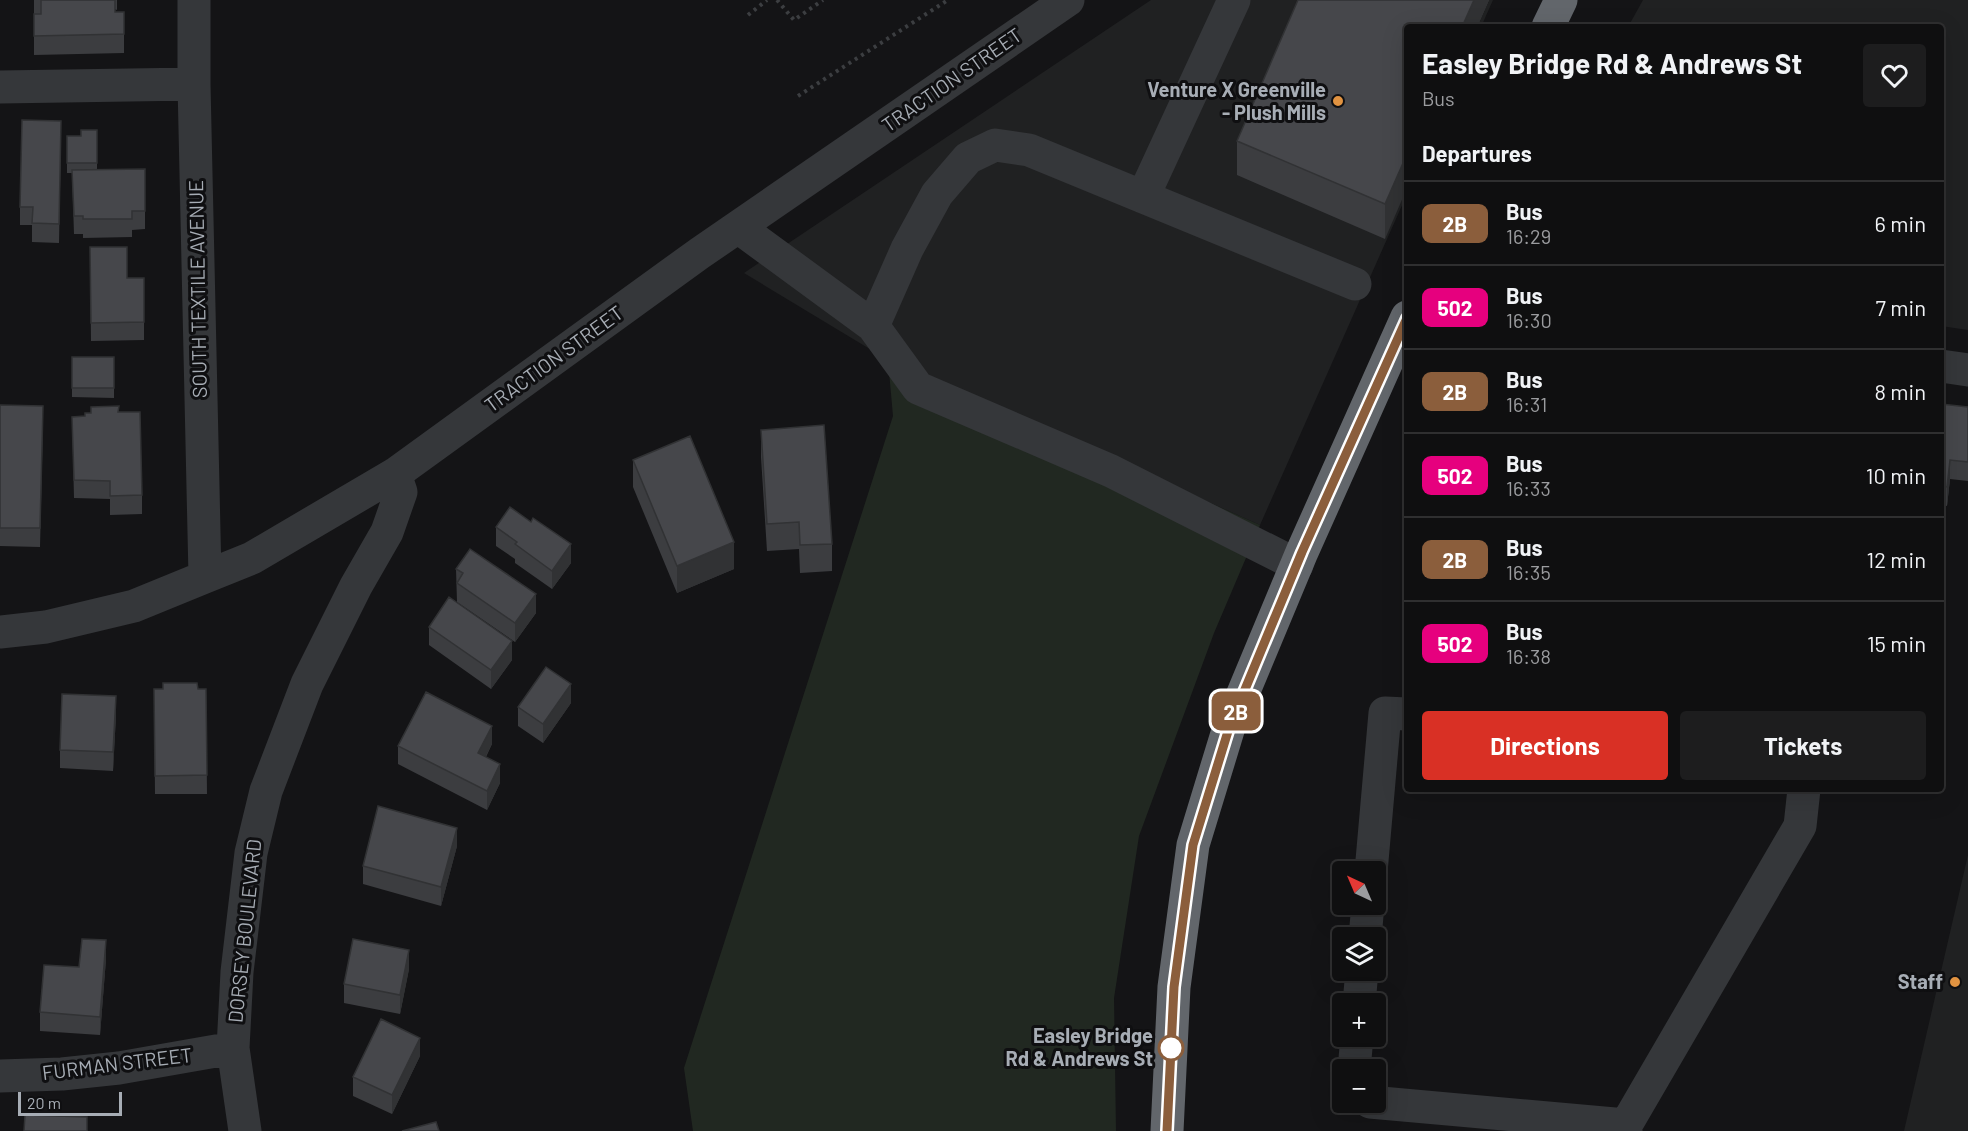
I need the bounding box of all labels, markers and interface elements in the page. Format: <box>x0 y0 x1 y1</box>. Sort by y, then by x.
street label: TRACTION STREET <box>877 22 1026 136</box>
button: heart <box>1863 44 1926 107</box>
text: Easley Bridge Rd & Andrews St <box>1422 46 1802 80</box>
place label: Venture X Greenville - Plush Mills <box>1147 77 1326 124</box>
text: Bus <box>1422 86 1455 110</box>
marker: Venture X Greenville - Plush Mills <box>1331 94 1345 108</box>
text: Departures <box>1422 140 1532 166</box>
street label: SOUTH TEXTILE AVENUE <box>183 180 211 398</box>
text: Bus <box>1506 198 1543 224</box>
text: 6 min <box>1875 210 1926 236</box>
text: 2B <box>1443 211 1467 236</box>
text: 16:29 <box>1506 224 1551 248</box>
text: Bus <box>1506 282 1543 308</box>
text: 7 min <box>1876 294 1926 320</box>
text: 502 <box>1437 295 1473 320</box>
street label: TRACTION STREET <box>480 300 627 416</box>
text: 16:30 <box>1506 308 1552 332</box>
text: Bus <box>1506 366 1543 392</box>
text: 8 min <box>1874 378 1926 404</box>
text: 2B <box>1443 379 1467 404</box>
text: 16:31 <box>1506 392 1547 416</box>
text: Bus <box>1506 450 1543 476</box>
text: 10 min <box>1866 462 1926 488</box>
text: 502 <box>1437 463 1473 488</box>
text: 16:33 <box>1506 476 1551 500</box>
text: Bus <box>1506 534 1543 560</box>
text: 12 min <box>1866 546 1926 572</box>
text: 2B <box>1443 547 1467 572</box>
text: 16:35 <box>1506 560 1551 584</box>
text: Bus <box>1506 618 1543 644</box>
text: 15 min <box>1867 630 1926 656</box>
text: 502 <box>1437 631 1473 656</box>
text: 16:38 <box>1506 644 1551 668</box>
line badge: 2B <box>1209 692 1263 730</box>
text: 2B <box>1224 699 1248 724</box>
button: Directions <box>1422 711 1668 780</box>
button: Tickets <box>1680 711 1926 780</box>
street label: DORSEY BOULEVARD <box>222 838 266 1024</box>
north arrow <box>1332 861 1386 915</box>
map controls <box>1332 861 1386 1113</box>
button: layers <box>1332 927 1386 981</box>
place label: Staff <box>1898 969 1943 993</box>
marker: Staff <box>1948 975 1962 989</box>
button: + <box>1332 993 1386 1047</box>
place label: Easley Bridge Rd & Andrews St <box>1006 1023 1153 1070</box>
marker: Easley Bridge Rd & Andrews St <box>1158 1035 1184 1061</box>
street label: FURMAN STREET <box>40 1042 193 1084</box>
button: − <box>1332 1059 1386 1113</box>
scale bar <box>18 1089 122 1116</box>
text: 20 m <box>27 1093 61 1112</box>

